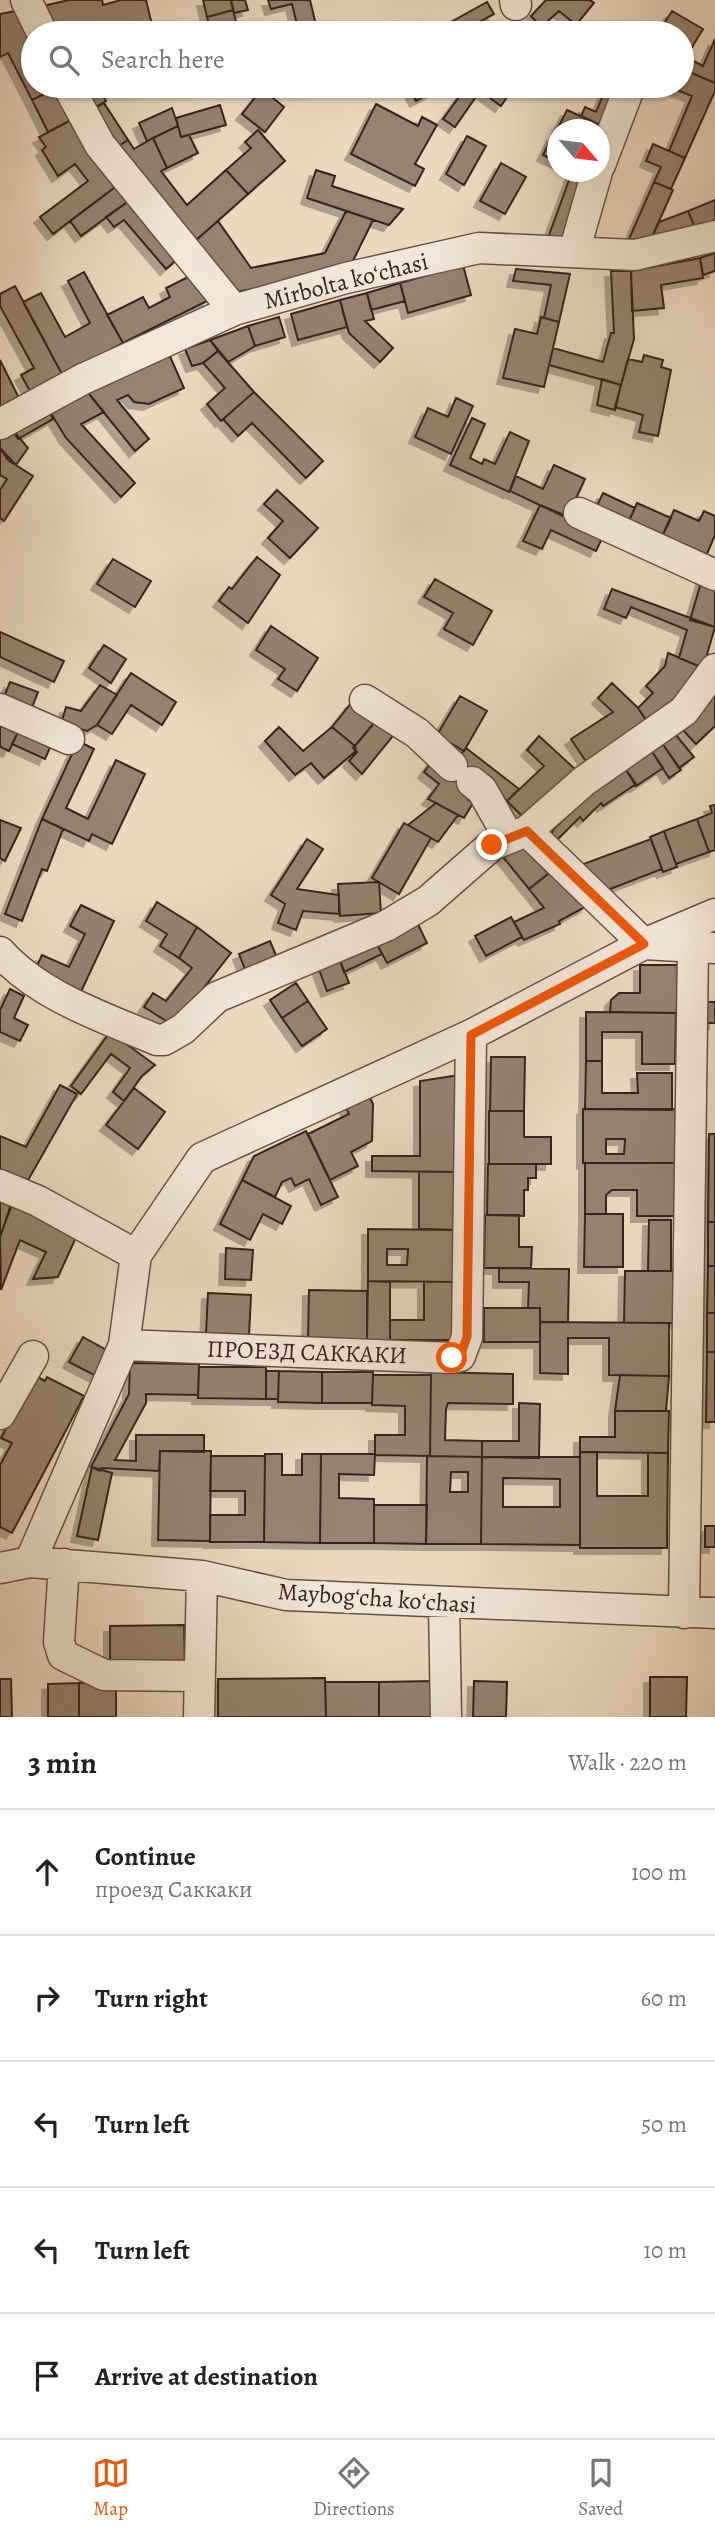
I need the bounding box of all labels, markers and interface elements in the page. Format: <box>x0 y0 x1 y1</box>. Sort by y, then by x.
search box <box>21 21 694 98</box>
icon: search <box>45 41 83 79</box>
text: Search here <box>101 42 225 77</box>
north arrow <box>547 119 610 182</box>
street label: Mirbolta koʻchasi <box>261 245 431 317</box>
route end <box>476 829 507 860</box>
street label: ПРОЕЗД САККАКИ <box>206 1333 408 1371</box>
route start <box>436 1342 467 1373</box>
street label: Maybogʻcha koʻchasi <box>277 1575 477 1621</box>
text: 3 min <box>28 1743 97 1783</box>
text: Walk · 220 m <box>568 1747 687 1778</box>
text: Continue <box>95 1839 196 1874</box>
icon: ahead <box>28 1853 66 1891</box>
text: 100 m <box>631 1857 687 1888</box>
text: проезд Саккаки <box>95 1874 252 1905</box>
icon: right <box>28 1979 66 2017</box>
text: Turn right <box>95 1981 208 2016</box>
text: 60 m <box>640 1983 687 2014</box>
icon: left <box>28 2105 66 2143</box>
text: Turn left <box>95 2107 190 2142</box>
text: 50 m <box>641 2109 687 2140</box>
icon: left <box>28 2231 66 2269</box>
text: Turn left <box>95 2233 190 2268</box>
text: 10 m <box>643 2235 687 2266</box>
icon: arrive <box>28 2357 66 2395</box>
text: Arrive at destination <box>95 2359 318 2394</box>
tab: Map <box>92 2454 130 2522</box>
tab: Directions <box>313 2454 395 2522</box>
tab: Saved <box>578 2454 623 2522</box>

